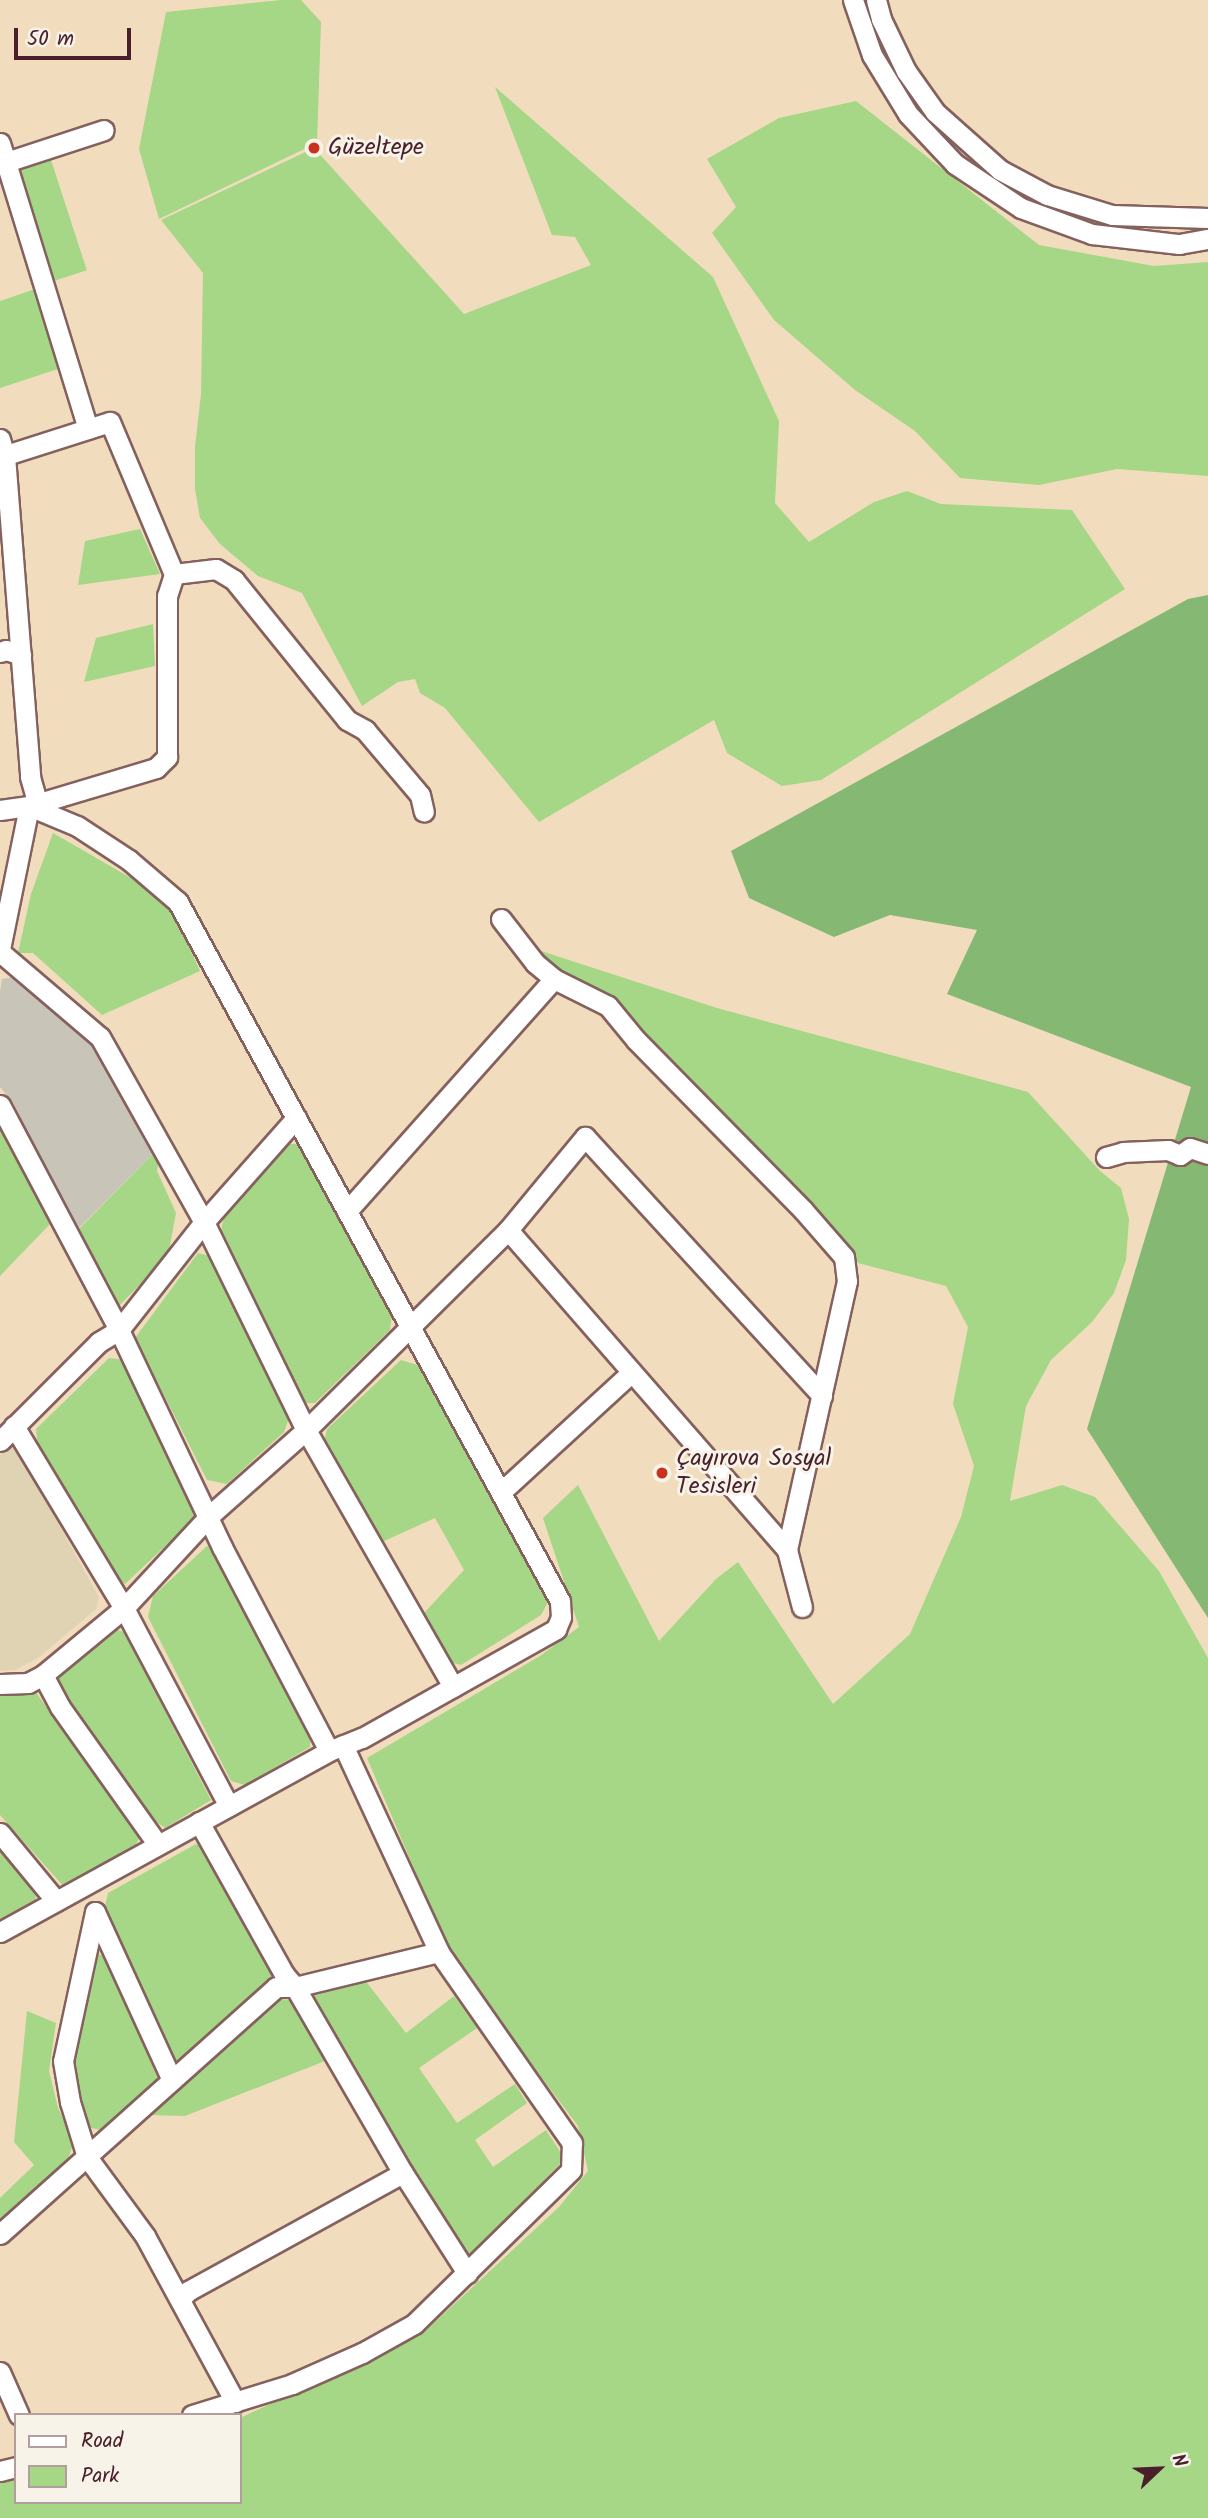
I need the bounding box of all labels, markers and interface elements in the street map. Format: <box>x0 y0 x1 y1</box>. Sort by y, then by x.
scale bar <box>18 14 135 58</box>
text: 50 m <box>27 23 74 56</box>
place label: Güzeltepe <box>328 134 424 162</box>
marker: Güzeltepe <box>306 140 322 156</box>
place label: Çayırova Sosyal Tesisleri <box>676 1445 831 1501</box>
marker: Çayırova Sosyal Tesisleri <box>654 1465 670 1481</box>
legend <box>14 2413 242 2504</box>
text: Road <box>81 2425 123 2458</box>
north arrow <box>1124 2434 1194 2504</box>
text: N <box>1162 2449 1194 2472</box>
text: Park <box>81 2460 119 2493</box>

